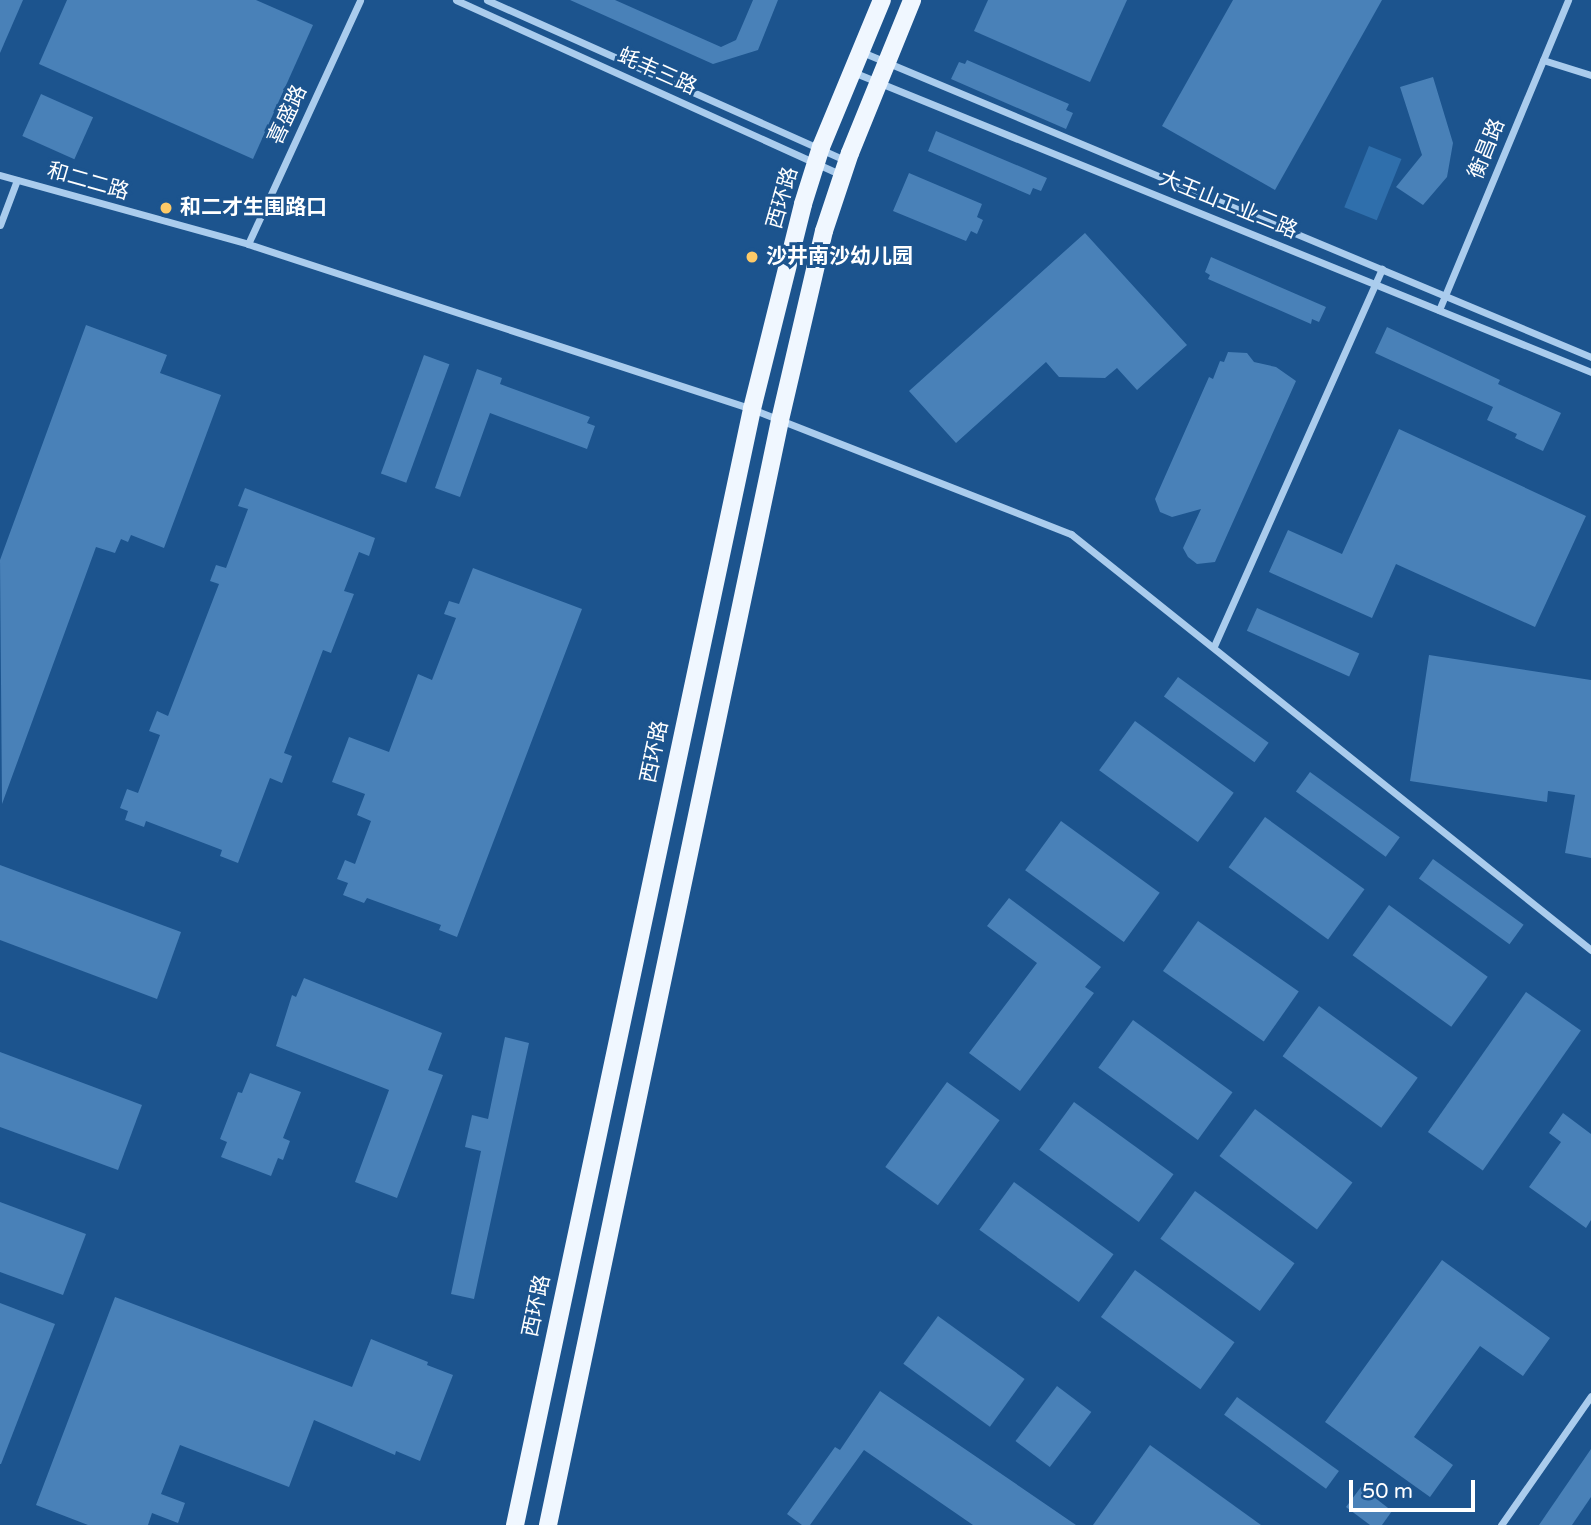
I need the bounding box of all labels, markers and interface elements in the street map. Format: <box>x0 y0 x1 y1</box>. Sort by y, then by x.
street label: 蚝丰三路 <box>614 43 700 101</box>
street label: 喜盛路 <box>263 81 313 149</box>
street label: 衡昌路 <box>1464 115 1510 183</box>
street label: 和二二路 <box>44 158 132 206</box>
street label: 西环路 <box>762 164 804 232</box>
street label: 大王山工业二路 <box>1155 166 1301 244</box>
place label: 和二才生围路口 <box>180 195 327 221</box>
marker: 和二才生围路口 <box>158 200 174 216</box>
place label: 沙井南沙幼儿园 <box>766 244 913 270</box>
marker: 沙井南沙幼儿园 <box>744 249 760 265</box>
street label: 西环路 <box>636 719 674 785</box>
street label: 西环路 <box>518 1273 556 1339</box>
scale bar <box>1353 1466 1479 1510</box>
text: 50 m <box>1362 1479 1413 1504</box>

